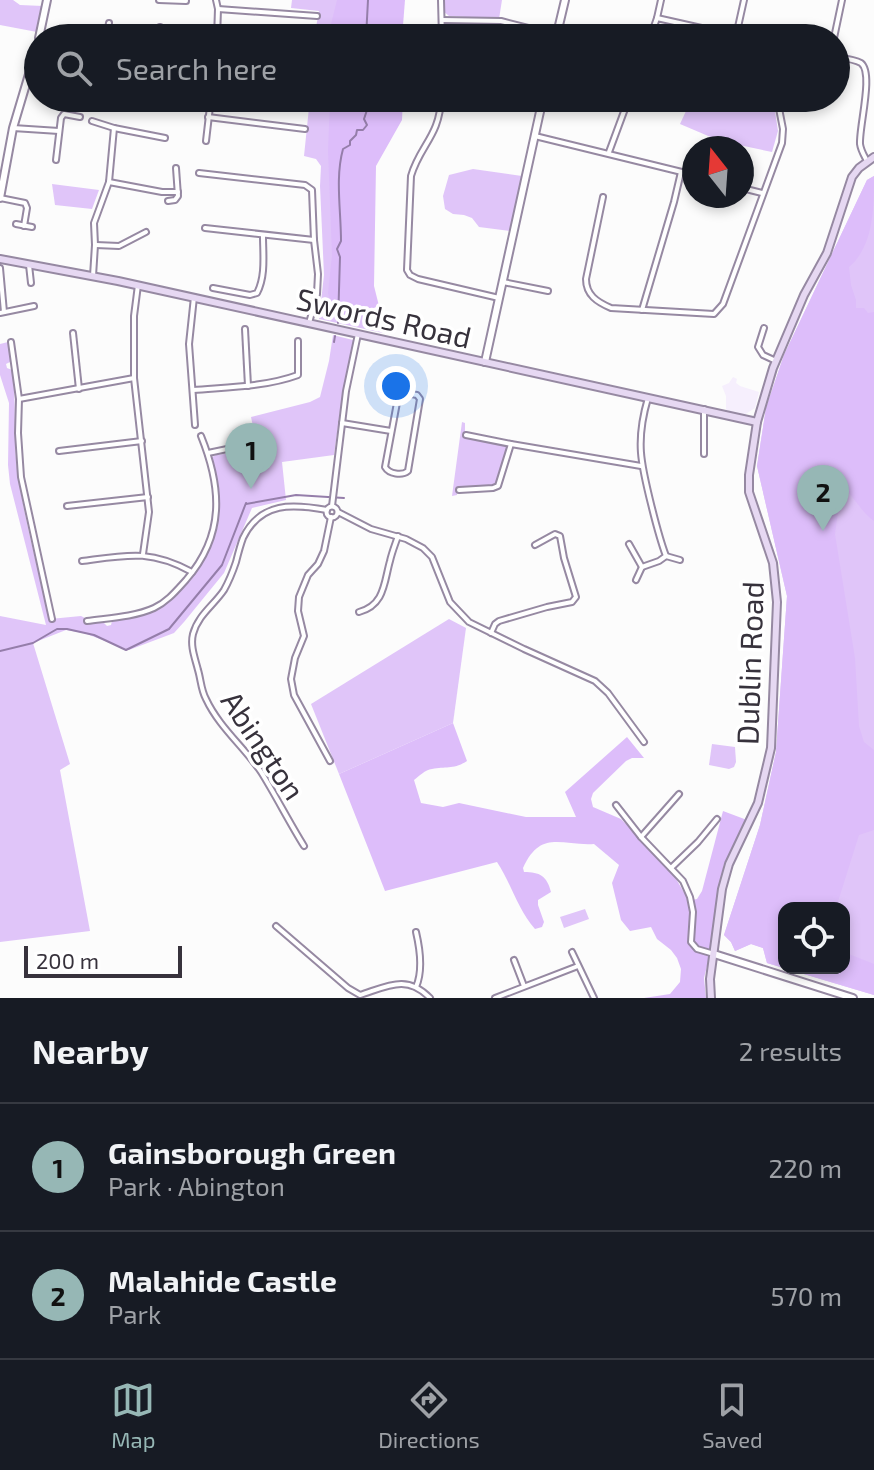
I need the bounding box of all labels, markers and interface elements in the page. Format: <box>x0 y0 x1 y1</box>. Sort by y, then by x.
search box <box>24 24 850 112</box>
icon: search <box>52 46 96 90</box>
text: Search here <box>116 50 277 86</box>
north arrow <box>682 136 754 208</box>
street label: Swords Road <box>293 279 475 355</box>
your location <box>376 366 416 406</box>
pin: 1 <box>225 423 277 489</box>
pin: 2 <box>797 465 849 531</box>
street label: Dublin Road <box>728 581 770 745</box>
street label: Abington <box>215 684 313 806</box>
map controls <box>778 902 850 974</box>
button: locate <box>778 902 850 974</box>
scale bar <box>24 942 182 978</box>
text: 200 m <box>36 947 99 973</box>
text: Nearby <box>32 1030 149 1071</box>
text: 2 results <box>739 1035 842 1066</box>
text: Gainsborough Green <box>108 1134 396 1170</box>
text: 1 <box>52 1152 64 1183</box>
text: 220 m <box>769 1152 842 1183</box>
text: Park · Abington <box>108 1170 285 1201</box>
text: Malahide Castle <box>108 1262 337 1298</box>
text: 2 <box>50 1280 66 1311</box>
text: 570 m <box>770 1280 842 1311</box>
text: Park <box>108 1298 161 1329</box>
tab: Map <box>111 1378 155 1452</box>
tab: Directions <box>378 1378 480 1452</box>
tab: Saved <box>702 1378 763 1452</box>

